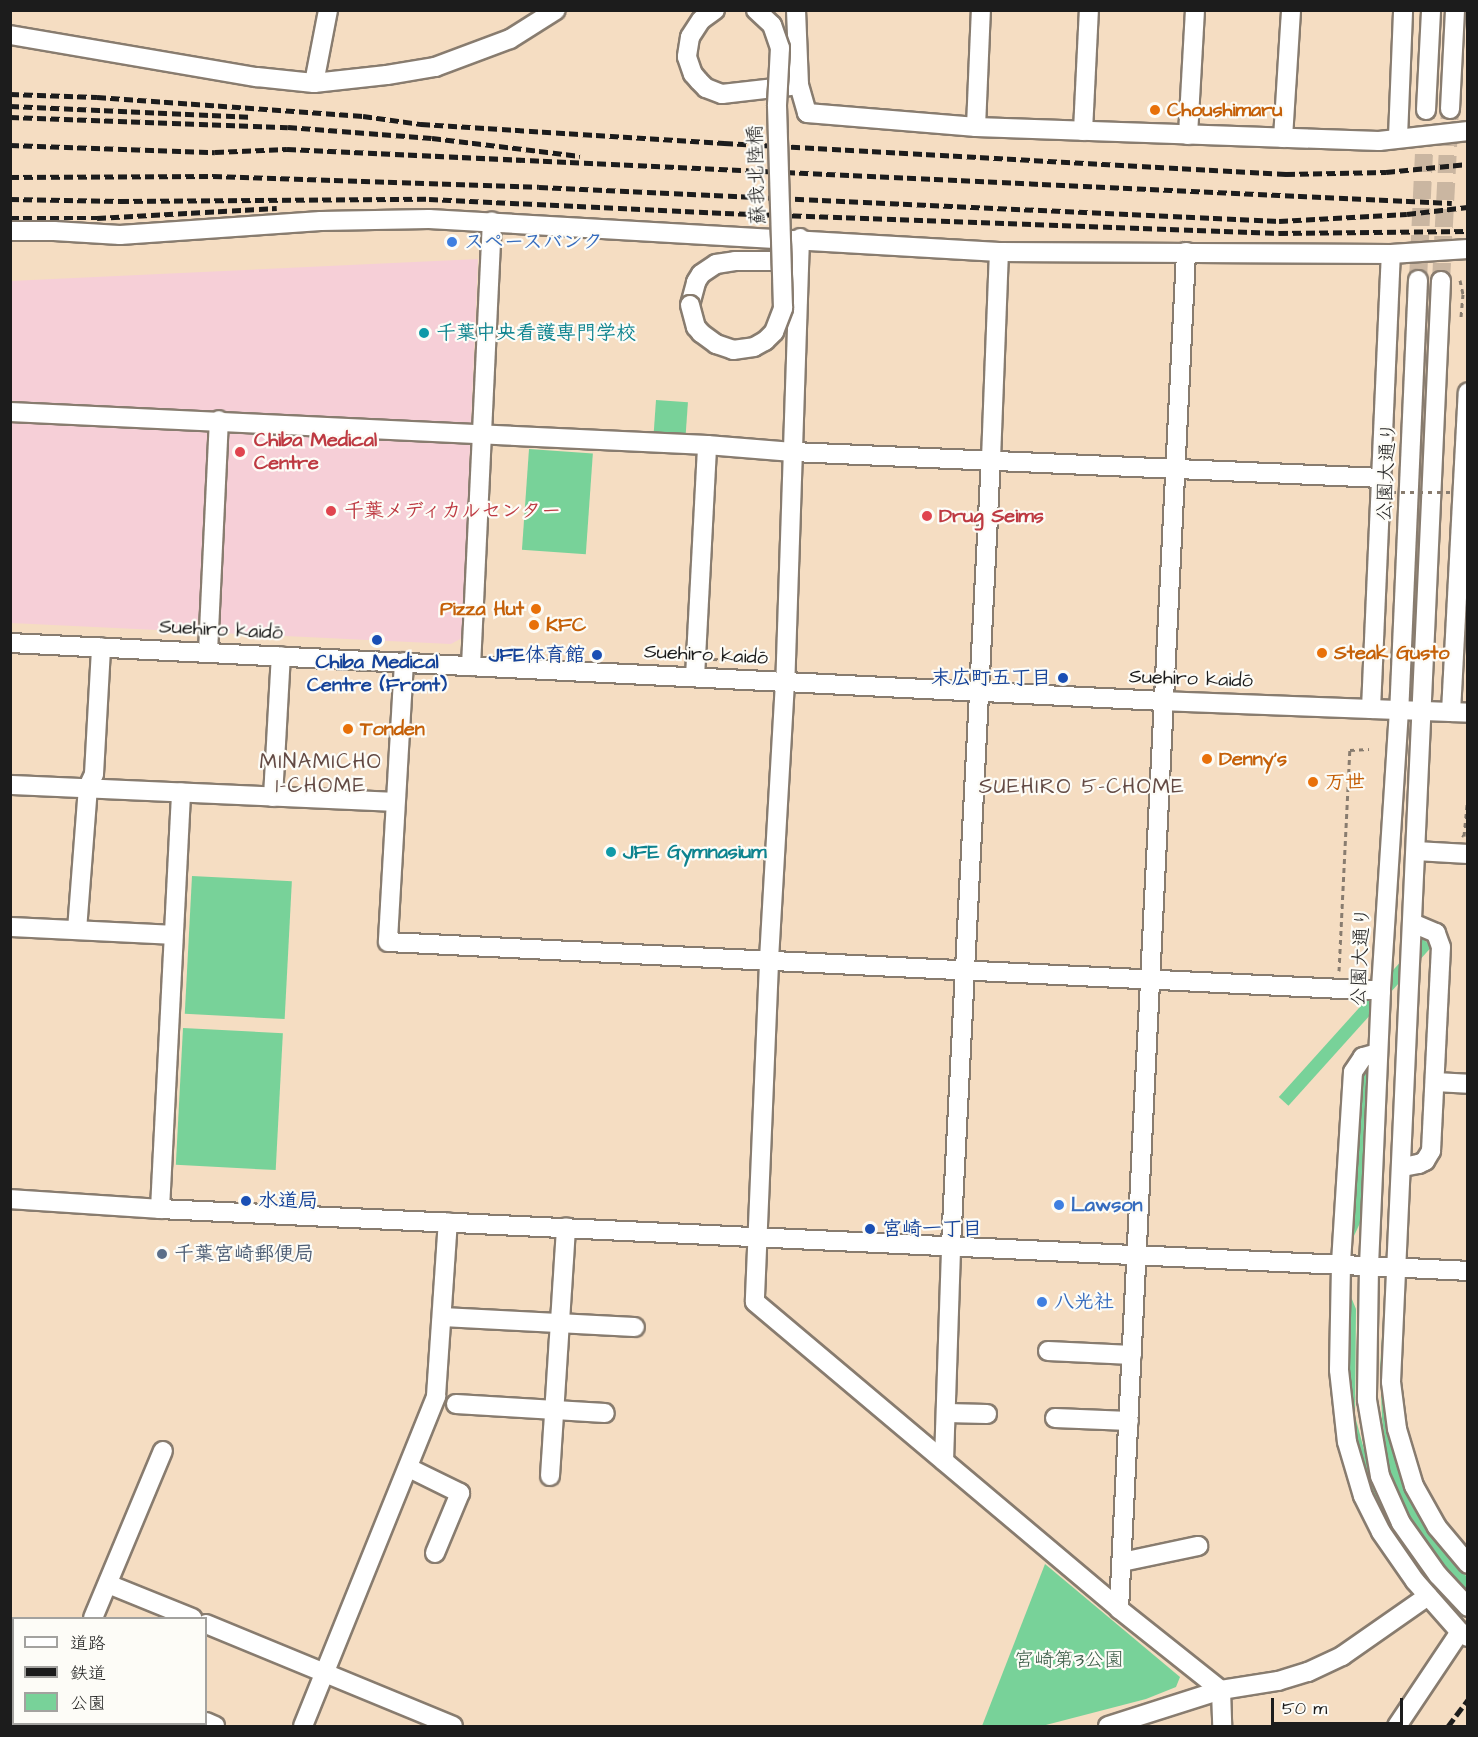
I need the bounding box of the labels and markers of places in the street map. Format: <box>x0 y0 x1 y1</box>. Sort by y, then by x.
place label: Choushimaru <box>1167 98 1282 122</box>
marker: Choushimaru <box>1148 103 1162 117</box>
place label: スペースバンク <box>464 230 604 254</box>
marker: スペースバンク <box>445 235 459 249</box>
place label: 千葉中央看護専門学校 <box>436 321 636 345</box>
marker: 千葉中央看護専門学校 <box>417 326 431 340</box>
place label: Chiba Medical Centre <box>254 428 377 475</box>
marker: Chiba Medical Centre <box>231 443 249 461</box>
place label: 千葉メディカルセンター <box>344 499 564 523</box>
marker: 千葉メディカルセンター <box>322 502 340 520</box>
place label: Drug Seims <box>939 504 1044 528</box>
marker: Drug Seims <box>920 509 934 523</box>
place label: Pizza Hut <box>440 597 524 621</box>
marker: Pizza Hut <box>529 602 543 616</box>
place label: KFC <box>546 613 586 637</box>
marker: KFC <box>527 618 541 632</box>
marker: Chiba Medical Centre (Front) <box>370 633 384 647</box>
place label: Steak Gusto <box>1334 641 1450 665</box>
place label: JFE体育館 <box>489 643 585 667</box>
marker: Steak Gusto <box>1315 646 1329 660</box>
marker: JFE体育館 <box>590 648 604 662</box>
place label: Chiba Medical Centre (Front) <box>307 650 447 697</box>
place label: 末広町五丁目 <box>931 666 1051 690</box>
marker: 末広町五丁目 <box>1056 671 1070 685</box>
place label: Tonden <box>360 717 425 741</box>
marker: Tonden <box>341 722 355 736</box>
place label: Denny's <box>1219 747 1287 771</box>
marker: Denny's <box>1200 752 1214 766</box>
place label: 万世 <box>1325 770 1365 794</box>
marker: 万世 <box>1306 775 1320 789</box>
place label: JFE Gymnasium <box>623 840 767 864</box>
marker: JFE Gymnasium <box>604 845 618 859</box>
place label: 水道局 <box>258 1189 318 1213</box>
place label: Lawson <box>1071 1193 1142 1217</box>
marker: 水道局 <box>239 1194 253 1208</box>
marker: Lawson <box>1052 1198 1066 1212</box>
place label: 宮崎一丁目 <box>882 1217 982 1241</box>
marker: 宮崎一丁目 <box>863 1222 877 1236</box>
place label: 千葉宮崎郵便局 <box>174 1242 314 1266</box>
marker: 千葉宮崎郵便局 <box>155 1247 169 1261</box>
place label: 八光社 <box>1054 1290 1114 1314</box>
marker: 八光社 <box>1035 1295 1049 1309</box>

